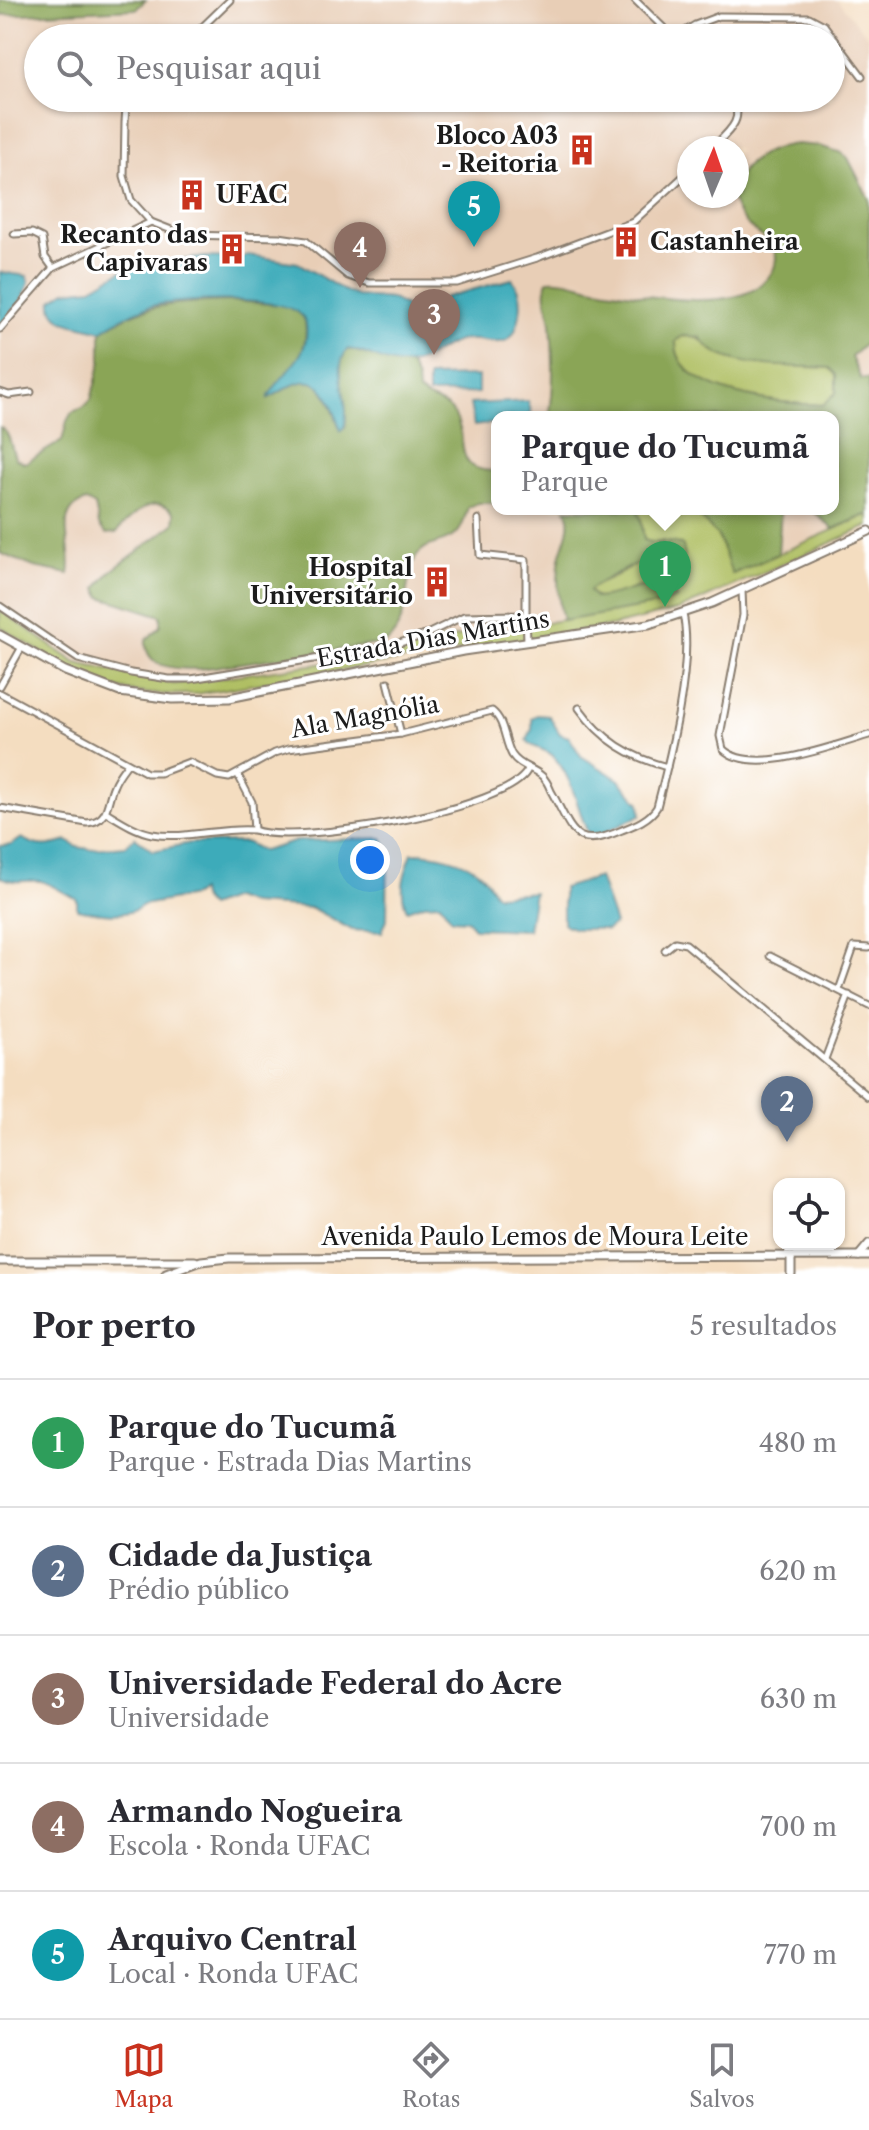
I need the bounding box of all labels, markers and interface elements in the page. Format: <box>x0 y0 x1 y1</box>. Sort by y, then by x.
search box <box>24 24 845 112</box>
icon: search <box>52 46 96 90</box>
text: Pesquisar aqui <box>116 50 321 87</box>
place label: Bloco A03 - Reitoria <box>436 121 559 178</box>
building icon: Bloco A03 - Reitoria <box>565 133 599 167</box>
north arrow <box>677 136 749 208</box>
building icon: UFAC <box>175 178 209 212</box>
place label: UFAC <box>216 180 287 209</box>
pin: 5 <box>448 181 500 247</box>
place label: Recanto das Capivaras <box>60 220 208 277</box>
pin: 4 <box>334 222 386 288</box>
building icon: Castanheira <box>609 225 643 259</box>
place label: Castanheira <box>650 227 800 256</box>
building icon: Recanto das Capivaras <box>215 232 249 266</box>
pin: 3 <box>408 289 460 355</box>
popup <box>491 411 839 515</box>
text: Parque do Tucumã <box>521 429 809 466</box>
text: Parque <box>521 466 608 498</box>
pin: 1 <box>639 541 691 607</box>
place label: Hospital Universitário <box>250 553 413 610</box>
building icon: Hospital Universitário <box>420 565 454 599</box>
street label: Estrada Dias Martins <box>314 604 552 673</box>
street label: Ala Magnólia <box>288 689 442 744</box>
your location <box>350 840 390 880</box>
pin: 2 <box>761 1076 813 1142</box>
map controls <box>773 1178 845 1250</box>
button: locate <box>773 1178 845 1250</box>
street label: Avenida Paulo Lemos de Moura Leite <box>321 1222 748 1251</box>
text: Por perto <box>32 1305 196 1347</box>
text: 5 resultados <box>690 1310 837 1342</box>
text: Parque do Tucumã <box>108 1409 396 1446</box>
text: 1 <box>52 1427 64 1459</box>
text: 480 m <box>759 1427 837 1459</box>
text: Parque · Estrada Dias Martins <box>108 1446 472 1478</box>
text: Cidade da Justiça <box>108 1537 372 1574</box>
text: 2 <box>50 1555 66 1587</box>
text: 620 m <box>759 1555 837 1587</box>
text: Prédio público <box>108 1574 290 1606</box>
text: Universidade Federal do Acre <box>108 1665 562 1702</box>
text: 3 <box>51 1683 65 1715</box>
text: 630 m <box>760 1683 837 1715</box>
text: Universidade <box>108 1702 269 1734</box>
text: Armando Nogueira <box>108 1793 402 1830</box>
text: 4 <box>50 1811 66 1843</box>
text: 700 m <box>760 1811 837 1843</box>
text: Escola · Ronda UFAC <box>108 1830 370 1862</box>
text: Arquivo Central <box>108 1921 357 1958</box>
text: 5 <box>51 1939 65 1971</box>
text: 770 m <box>764 1939 837 1971</box>
text: Local · Ronda UFAC <box>108 1958 358 1990</box>
tab: Mapa <box>114 2038 173 2113</box>
tab: Rotas <box>402 2038 460 2113</box>
tab: Salvos <box>689 2038 755 2113</box>

